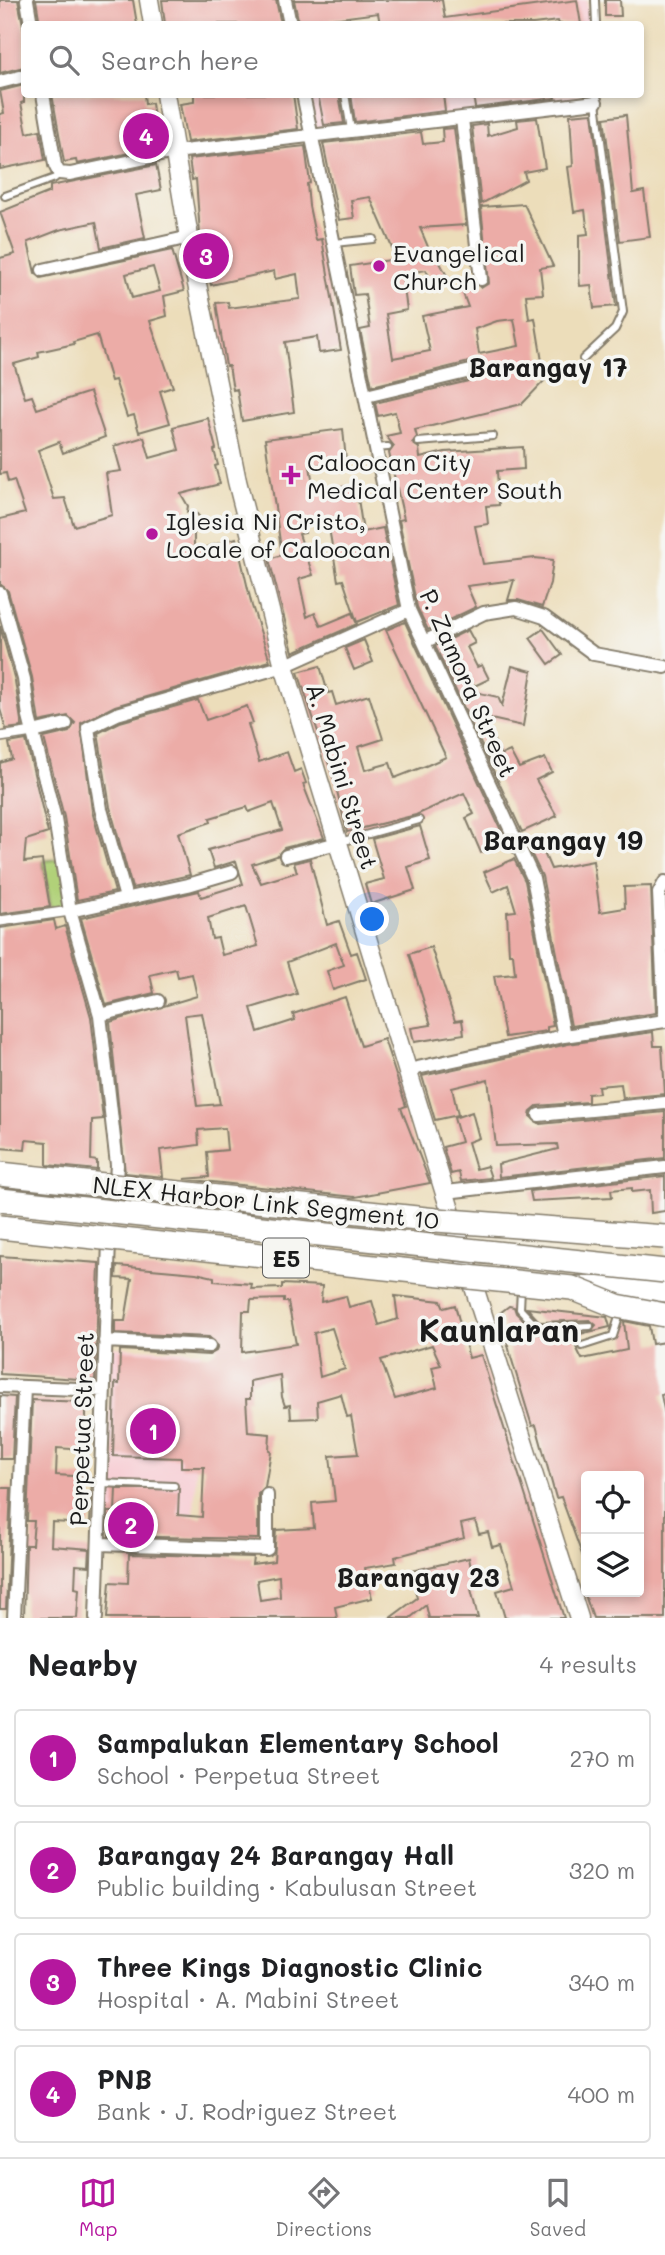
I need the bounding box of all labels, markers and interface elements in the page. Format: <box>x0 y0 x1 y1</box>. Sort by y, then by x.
search box <box>21 21 644 98</box>
icon: search <box>45 41 83 79</box>
text: Search here <box>101 43 259 77</box>
pin: 4 <box>123 110 169 162</box>
pin: 3 <box>183 230 229 282</box>
place label: Evangelical Church <box>393 237 525 296</box>
marker: Evangelical Church <box>371 258 387 274</box>
district label: Barangay 17 <box>469 350 627 384</box>
place label: Caloocan City Medical Center South <box>307 446 562 505</box>
marker: Caloocan City Medical Center South <box>281 465 301 485</box>
place label: Iglesia Ni Cristo, Locale of Caloocan <box>166 505 391 564</box>
marker: Iglesia Ni Cristo, Locale of Caloocan <box>144 526 160 542</box>
street label: P. Zamora Street <box>414 584 524 782</box>
street label: A. Mabini Street <box>300 679 386 873</box>
district label: Barangay 19 <box>483 823 643 857</box>
your location <box>355 902 389 936</box>
street label: NLEX Harbor Link Segment 10 <box>91 1168 441 1236</box>
road number: E5 <box>263 1238 309 1278</box>
district label: Kaunlaran <box>419 1308 579 1350</box>
street label: Perpetua Street <box>62 1332 100 1526</box>
pin: 1 <box>130 1405 176 1457</box>
map controls <box>581 1471 644 1597</box>
button: locate <box>581 1471 644 1534</box>
pin: 2 <box>108 1499 154 1551</box>
button: layers <box>581 1534 644 1597</box>
district label: Barangay 23 <box>337 1560 499 1594</box>
text: Nearby <box>28 1644 138 1684</box>
text: 4 results <box>540 1649 637 1679</box>
text: Sampalukan Elementary School <box>97 1726 499 1760</box>
text: 1 <box>48 1743 58 1773</box>
text: 270 m <box>570 1743 635 1773</box>
text: School · Perpetua Street <box>97 1760 380 1790</box>
text: Barangay 24 Barangay Hall <box>97 1838 454 1872</box>
text: 2 <box>47 1855 59 1885</box>
text: 320 m <box>569 1855 635 1885</box>
text: Public building · Kabulusan Street <box>97 1872 477 1902</box>
text: Three Kings Diagnostic Clinic <box>97 1950 482 1984</box>
text: 3 <box>46 1967 60 1997</box>
text: 340 m <box>568 1967 635 1997</box>
text: Hospital · A. Mabini Street <box>97 1984 399 2014</box>
text: PNB <box>97 2062 152 2096</box>
text: 4 <box>46 2079 60 2109</box>
text: 400 m <box>567 2079 635 2109</box>
text: Bank · J. Rodriguez Street <box>97 2096 397 2126</box>
tab: Map <box>79 2174 118 2241</box>
tab: Directions <box>275 2174 372 2241</box>
tab: Saved <box>530 2174 586 2241</box>

